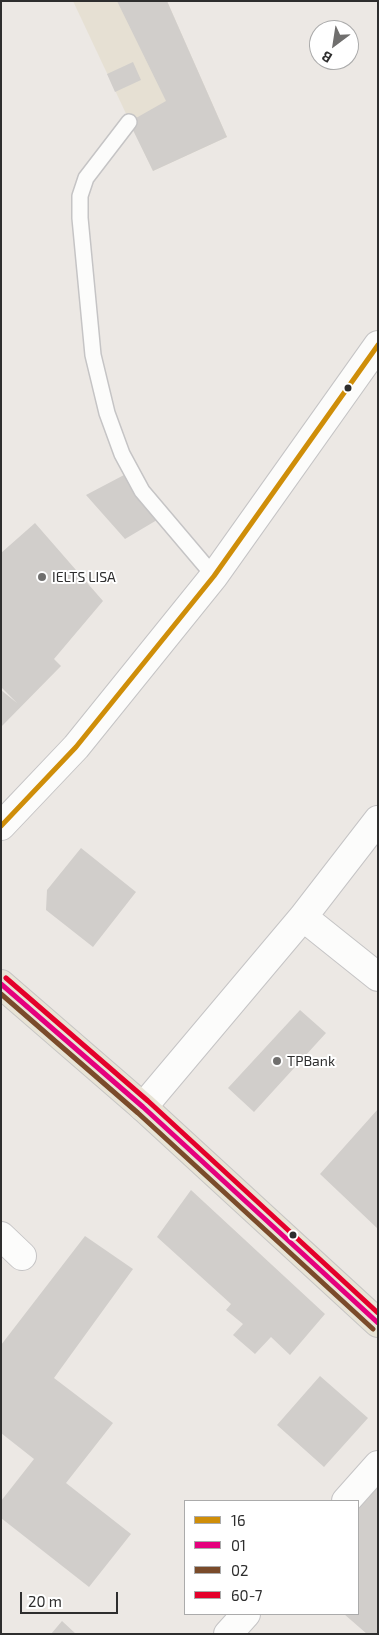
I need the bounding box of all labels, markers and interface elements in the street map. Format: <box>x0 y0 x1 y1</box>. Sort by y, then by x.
north arrow <box>309 20 359 70</box>
text: B <box>318 48 335 67</box>
unlabelled marker <box>343 383 353 393</box>
place label: IELTS LISA <box>52 569 116 585</box>
marker: IELTS LISA <box>36 571 48 583</box>
place label: TPBank <box>287 1053 335 1069</box>
marker: TPBank <box>271 1055 283 1067</box>
unlabelled marker <box>288 1230 298 1240</box>
legend <box>184 1500 359 1615</box>
text: 16 <box>231 1511 246 1529</box>
text: 01 <box>231 1536 246 1554</box>
text: 02 <box>231 1561 248 1579</box>
scale bar <box>22 1582 120 1614</box>
text: 60-7 <box>231 1586 262 1604</box>
text: 20 m <box>28 1592 62 1610</box>

